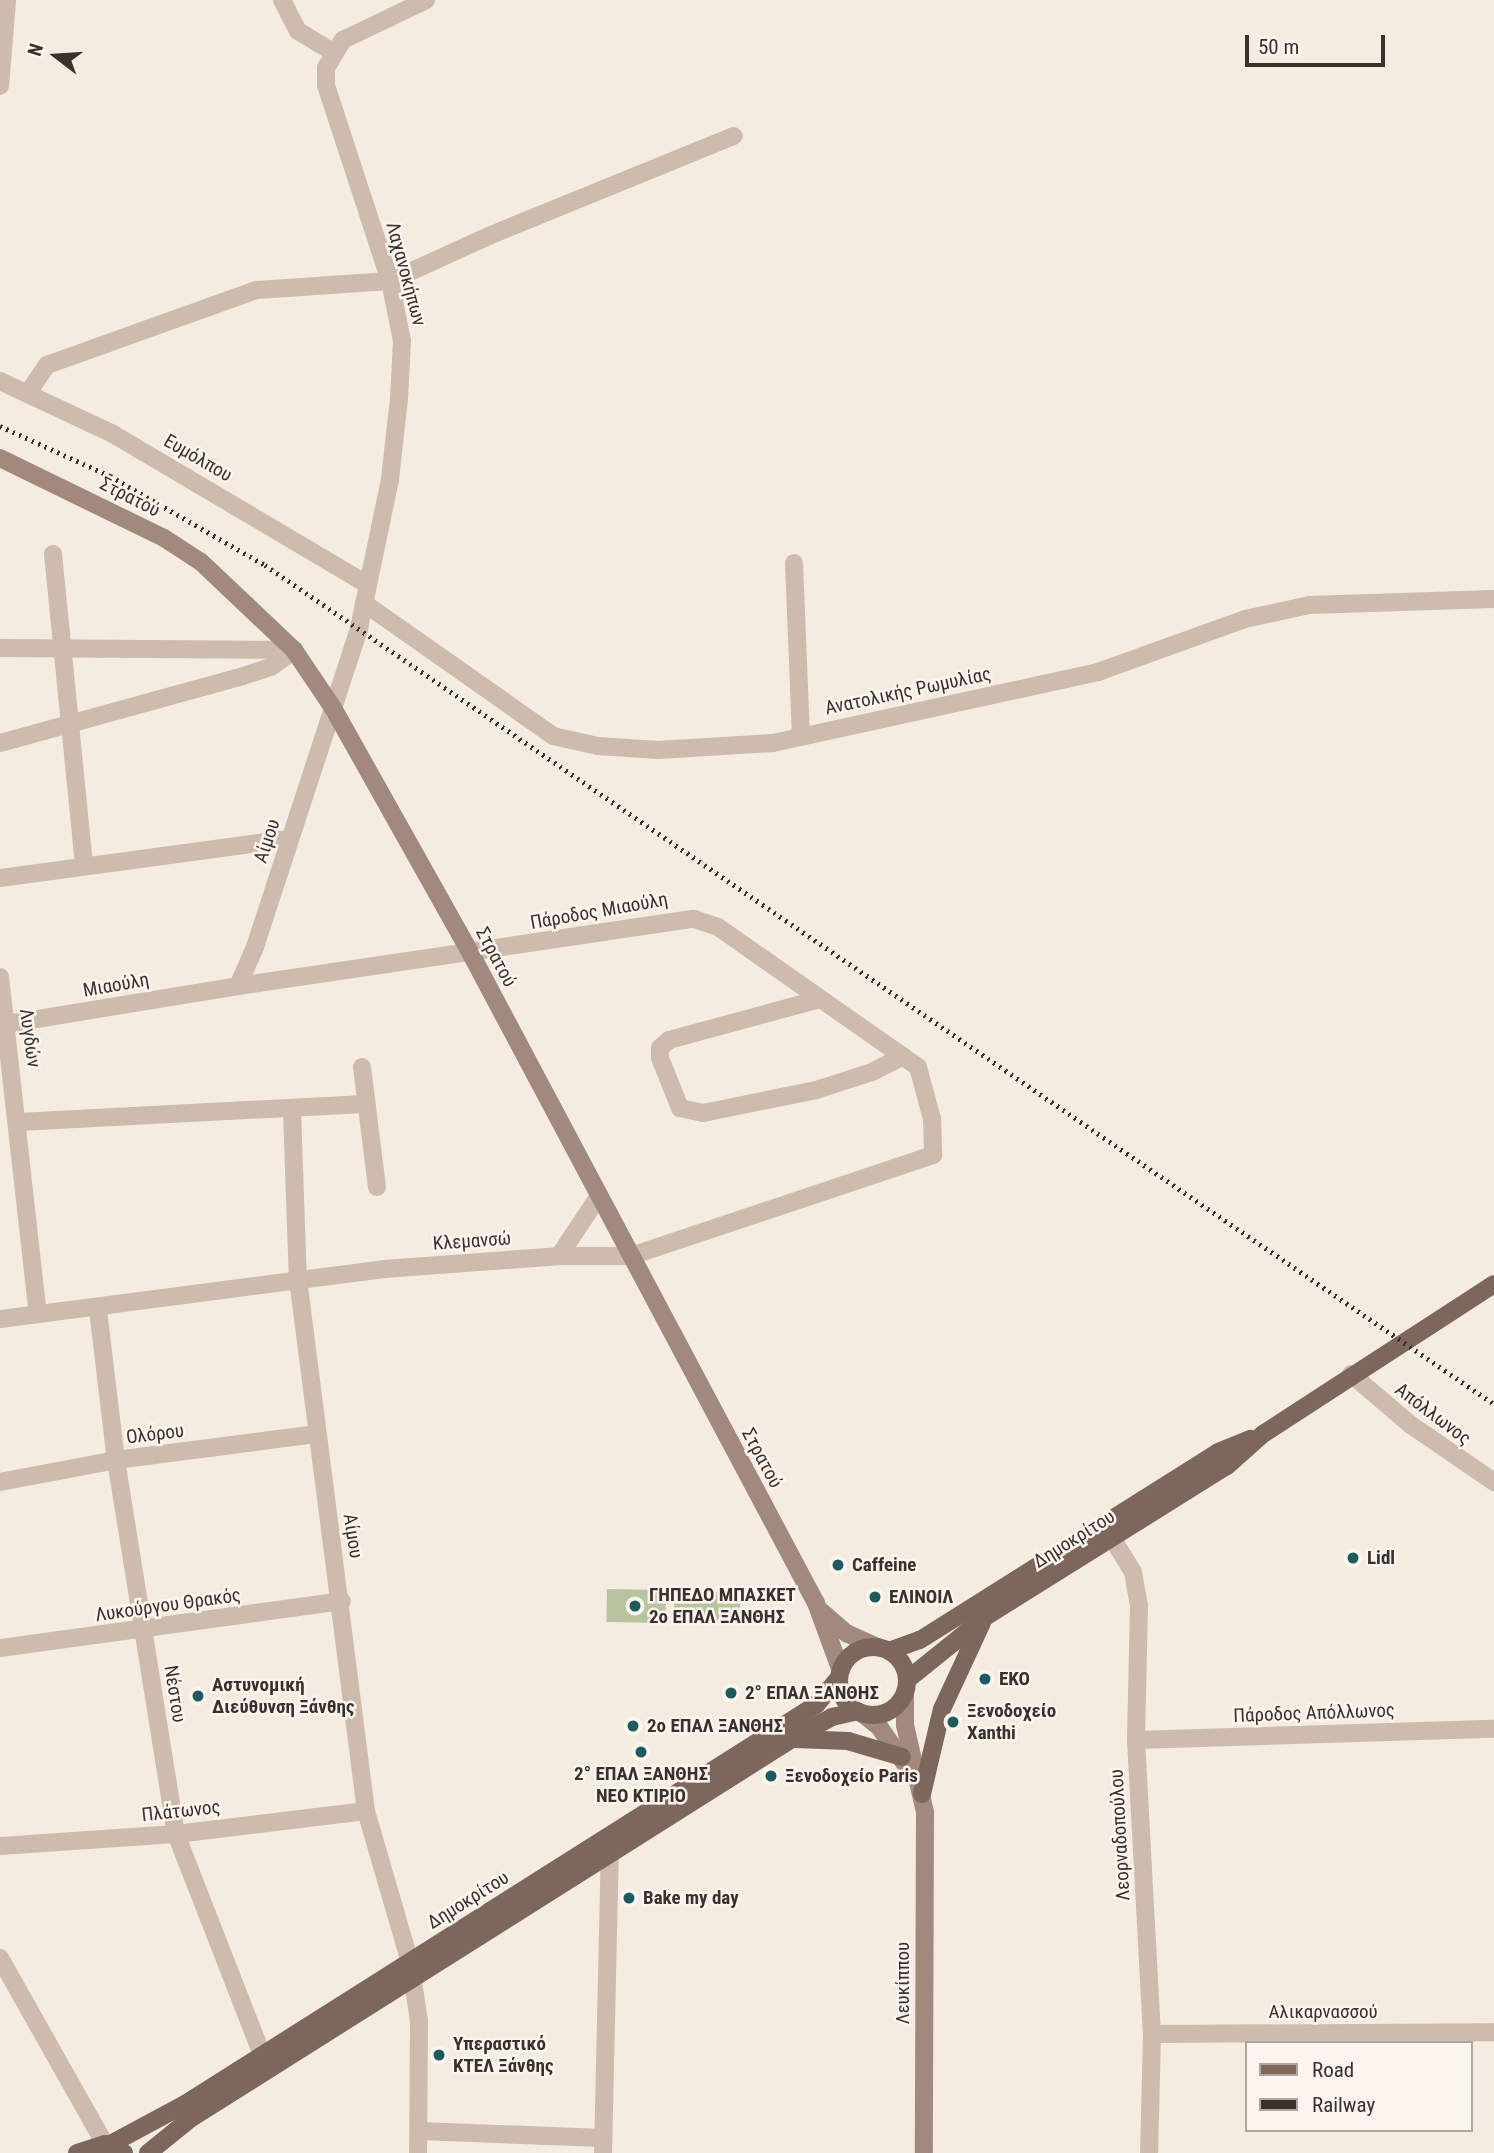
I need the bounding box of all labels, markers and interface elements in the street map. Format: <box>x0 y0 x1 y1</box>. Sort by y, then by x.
north arrow <box>21 21 91 91</box>
scale bar <box>1249 21 1389 65</box>
text: 50 m <box>1258 35 1299 59</box>
text: N <box>23 41 48 59</box>
street label: Λαχανοκήπων <box>381 219 431 329</box>
street label: Ευμόλπου <box>160 429 236 487</box>
street label: Στρατού <box>96 472 164 522</box>
street label: Ανατολικής Ρωμυλίας <box>823 662 993 720</box>
street label: Αίμου <box>249 816 285 866</box>
street label: Πάροδος Μιαούλη <box>528 888 670 934</box>
street label: Στρατού <box>471 923 521 991</box>
street label: Μιαούλη <box>81 968 151 1002</box>
street label: Λυγδών <box>15 1007 45 1069</box>
street label: Κλεμανσώ <box>432 1227 512 1255</box>
street label: Απόλλωνος <box>1391 1378 1475 1450</box>
street label: Ολόρου <box>125 1419 185 1449</box>
street label: Στρατού <box>737 1424 787 1492</box>
street label: Δημοκρίτου <box>1029 1505 1119 1573</box>
street label: Αίμου <box>338 1512 368 1560</box>
place label: Lidl <box>1367 1547 1395 1569</box>
marker: Lidl <box>1345 1550 1361 1566</box>
place label: Caffeine <box>852 1554 916 1576</box>
marker: Caffeine <box>830 1557 846 1573</box>
street label: Λυκούργου Θρακός <box>94 1584 242 1626</box>
place label: ΓΗΠΕΔΟ ΜΠΑΣΚΕΤ 2ο ΕΠΑΛ ΞΑΝΘΗΣ <box>649 1584 796 1628</box>
place label: ΕΛΙΝΟΙΛ <box>889 1586 953 1608</box>
marker: ΕΛΙΝΟΙΛ <box>867 1589 883 1605</box>
marker: ΓΗΠΕΔΟ ΜΠΑΣΚΕΤ 2ο ΕΠΑΛ ΞΑΝΘΗΣ <box>627 1598 643 1614</box>
street label: Νέστου <box>159 1664 191 1724</box>
place label: ΕΚΟ <box>999 1668 1030 1690</box>
marker: ΕΚΟ <box>977 1671 993 1687</box>
place label: Αστυνομική Διεύθυνση Ξάνθης <box>212 1674 355 1718</box>
place label: 2° ΕΠΑΛ ΞΑΝΘΗΣ <box>745 1682 879 1704</box>
marker: 2° ΕΠΑΛ ΞΑΝΘΗΣ <box>723 1685 739 1701</box>
marker: Αστυνομική Διεύθυνση Ξάνθης <box>190 1688 206 1704</box>
street label: Πάροδος Απόλλωνος <box>1233 1699 1395 1727</box>
place label: Ξενοδοχείο Xanthi <box>967 1700 1056 1744</box>
marker: Ξενοδοχείο Xanthi <box>945 1714 961 1730</box>
place label: 2o ΕΠΑΛ ΞΑΝΘΗΣ <box>647 1715 783 1737</box>
marker: 2o ΕΠΑΛ ΞΑΝΘΗΣ <box>625 1718 641 1734</box>
marker: 2° ΕΠΑΛ ΞΑΝΘΗΣ ΝΕΟ ΚΤΙΡΙΟ <box>633 1744 649 1760</box>
place label: 2° ΕΠΑΛ ΞΑΝΘΗΣ ΝΕΟ ΚΤΙΡΙΟ <box>574 1763 708 1807</box>
place label: Ξενοδοχείο Paris <box>785 1765 918 1787</box>
marker: Ξενοδοχείο Paris <box>763 1768 779 1784</box>
street label: Λεορναδοπούλου <box>1105 1769 1135 1901</box>
street label: Πλάτωνος <box>140 1796 222 1826</box>
street label: Δημοκρίτου <box>423 1866 513 1934</box>
place label: Bake my day <box>643 1887 739 1909</box>
marker: Bake my day <box>621 1890 637 1906</box>
street label: Λευκίππου <box>892 1942 914 2024</box>
street label: Αλικαρνασσού <box>1268 2001 1378 2023</box>
place label: Υπεραστικό ΚΤΕΛ Ξάνθης <box>453 2033 553 2077</box>
legend <box>1246 2041 1473 2132</box>
marker: Υπεραστικό ΚΤΕΛ Ξάνθης <box>431 2047 447 2063</box>
text: Road <box>1312 2058 1354 2082</box>
text: Railway <box>1312 2093 1375 2117</box>

